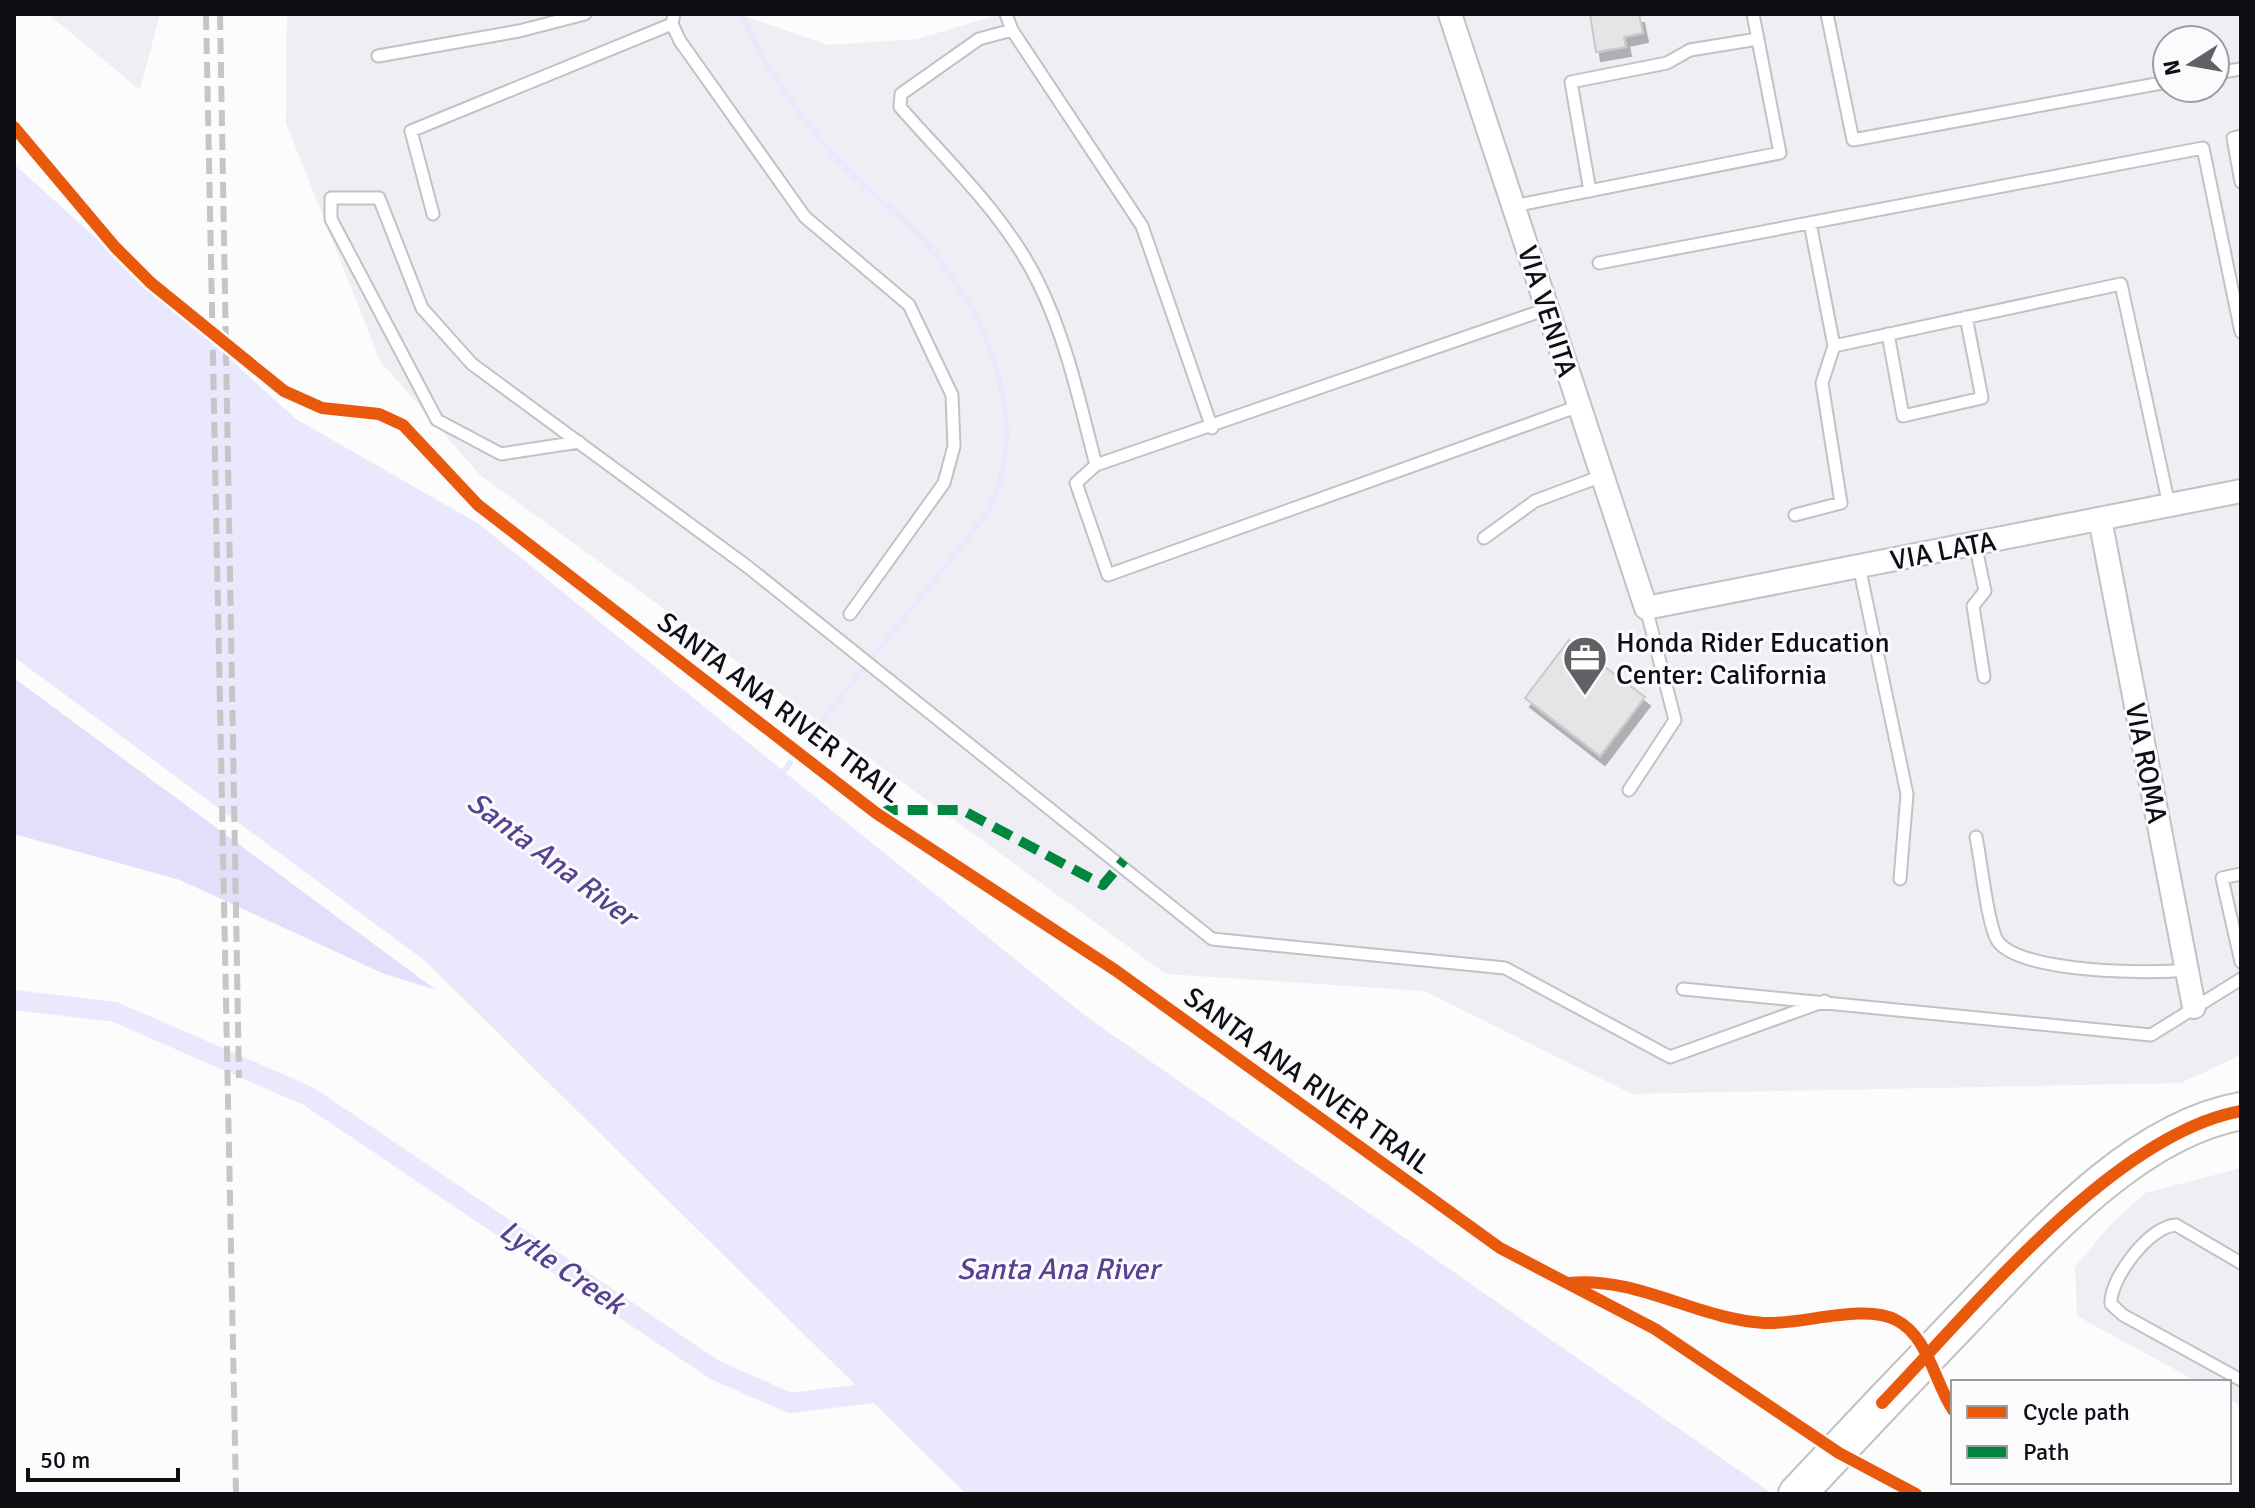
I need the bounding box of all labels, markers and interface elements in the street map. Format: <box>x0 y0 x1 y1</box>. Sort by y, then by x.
north arrow <box>2151 24 2231 104</box>
text: N <box>2157 58 2187 78</box>
street label: VIA VENITA <box>1510 241 1584 381</box>
street label: VIA LATA <box>1888 524 1999 578</box>
street label: SANTA ANA RIVER TRAIL <box>651 605 908 811</box>
place label: Honda Rider Education Center: California <box>1616 626 1890 692</box>
office icon: Honda Rider Education Center: California <box>1561 634 1609 697</box>
street label: VIA ROMA <box>2118 700 2174 826</box>
water label: Santa Ana River <box>460 784 647 937</box>
street label: SANTA ANA RIVER TRAIL <box>1177 980 1437 1182</box>
water label: Lytle Creek <box>492 1212 634 1324</box>
water label: Santa Ana River <box>957 1251 1163 1288</box>
legend <box>1951 1380 2231 1484</box>
text: Cycle path <box>2023 1397 2130 1427</box>
scale bar <box>28 1432 178 1482</box>
text: Path <box>2023 1437 2069 1467</box>
text: 50 m <box>40 1445 90 1475</box>

